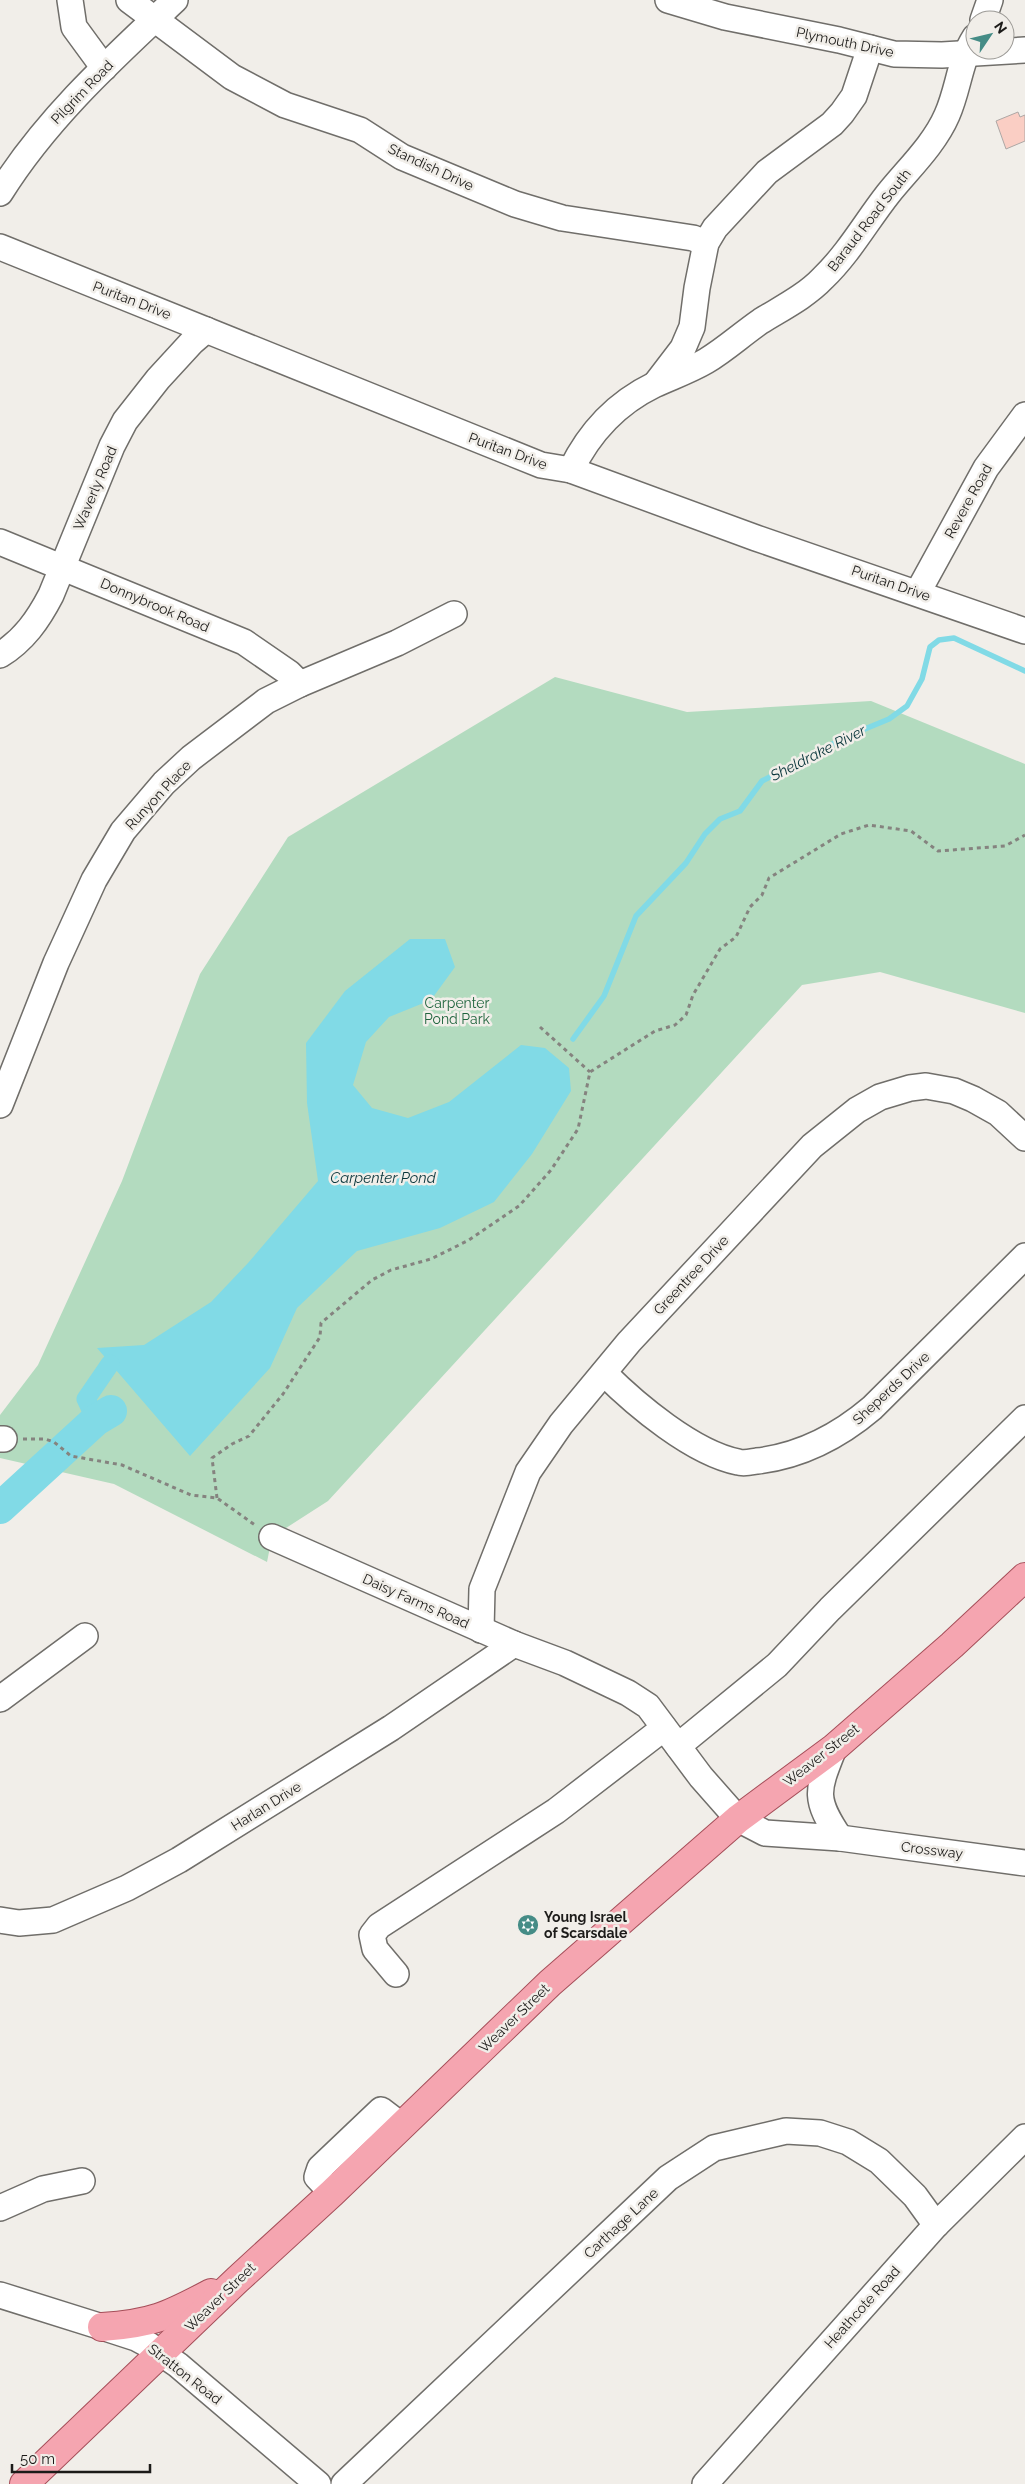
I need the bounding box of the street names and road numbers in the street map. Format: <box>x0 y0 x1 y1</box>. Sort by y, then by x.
street label: Plymouth Drive <box>795 24 895 60</box>
street label: Pilgrim Road <box>48 57 116 127</box>
street label: Standish Drive <box>386 140 476 194</box>
street label: Baraud Road South <box>824 166 914 274</box>
street label: Puritan Drive <box>91 278 173 322</box>
street label: Puritan Drive <box>467 429 549 473</box>
street label: Waverly Road <box>70 444 120 532</box>
street label: Revere Road <box>941 461 995 541</box>
street label: Puritan Drive <box>849 562 933 604</box>
street label: Donnybrook Road <box>98 575 212 635</box>
street label: Runyon Place <box>122 757 194 833</box>
street label: Greentree Drive <box>650 1232 732 1318</box>
street label: Sheperds Drive <box>849 1348 933 1428</box>
street label: Daisy Farms Road <box>360 1570 472 1632</box>
street label: Weaver Street <box>780 1720 862 1790</box>
street label: Harlan Drive <box>228 1778 304 1834</box>
street label: Crossway <box>900 1838 964 1862</box>
street label: Weaver Street <box>475 1980 553 2056</box>
street label: Carthage Lane <box>581 2185 661 2261</box>
street label: Weaver Street <box>181 2259 259 2335</box>
street label: Heathcote Road <box>821 2263 903 2351</box>
street label: Stratton Road <box>145 2340 225 2408</box>

